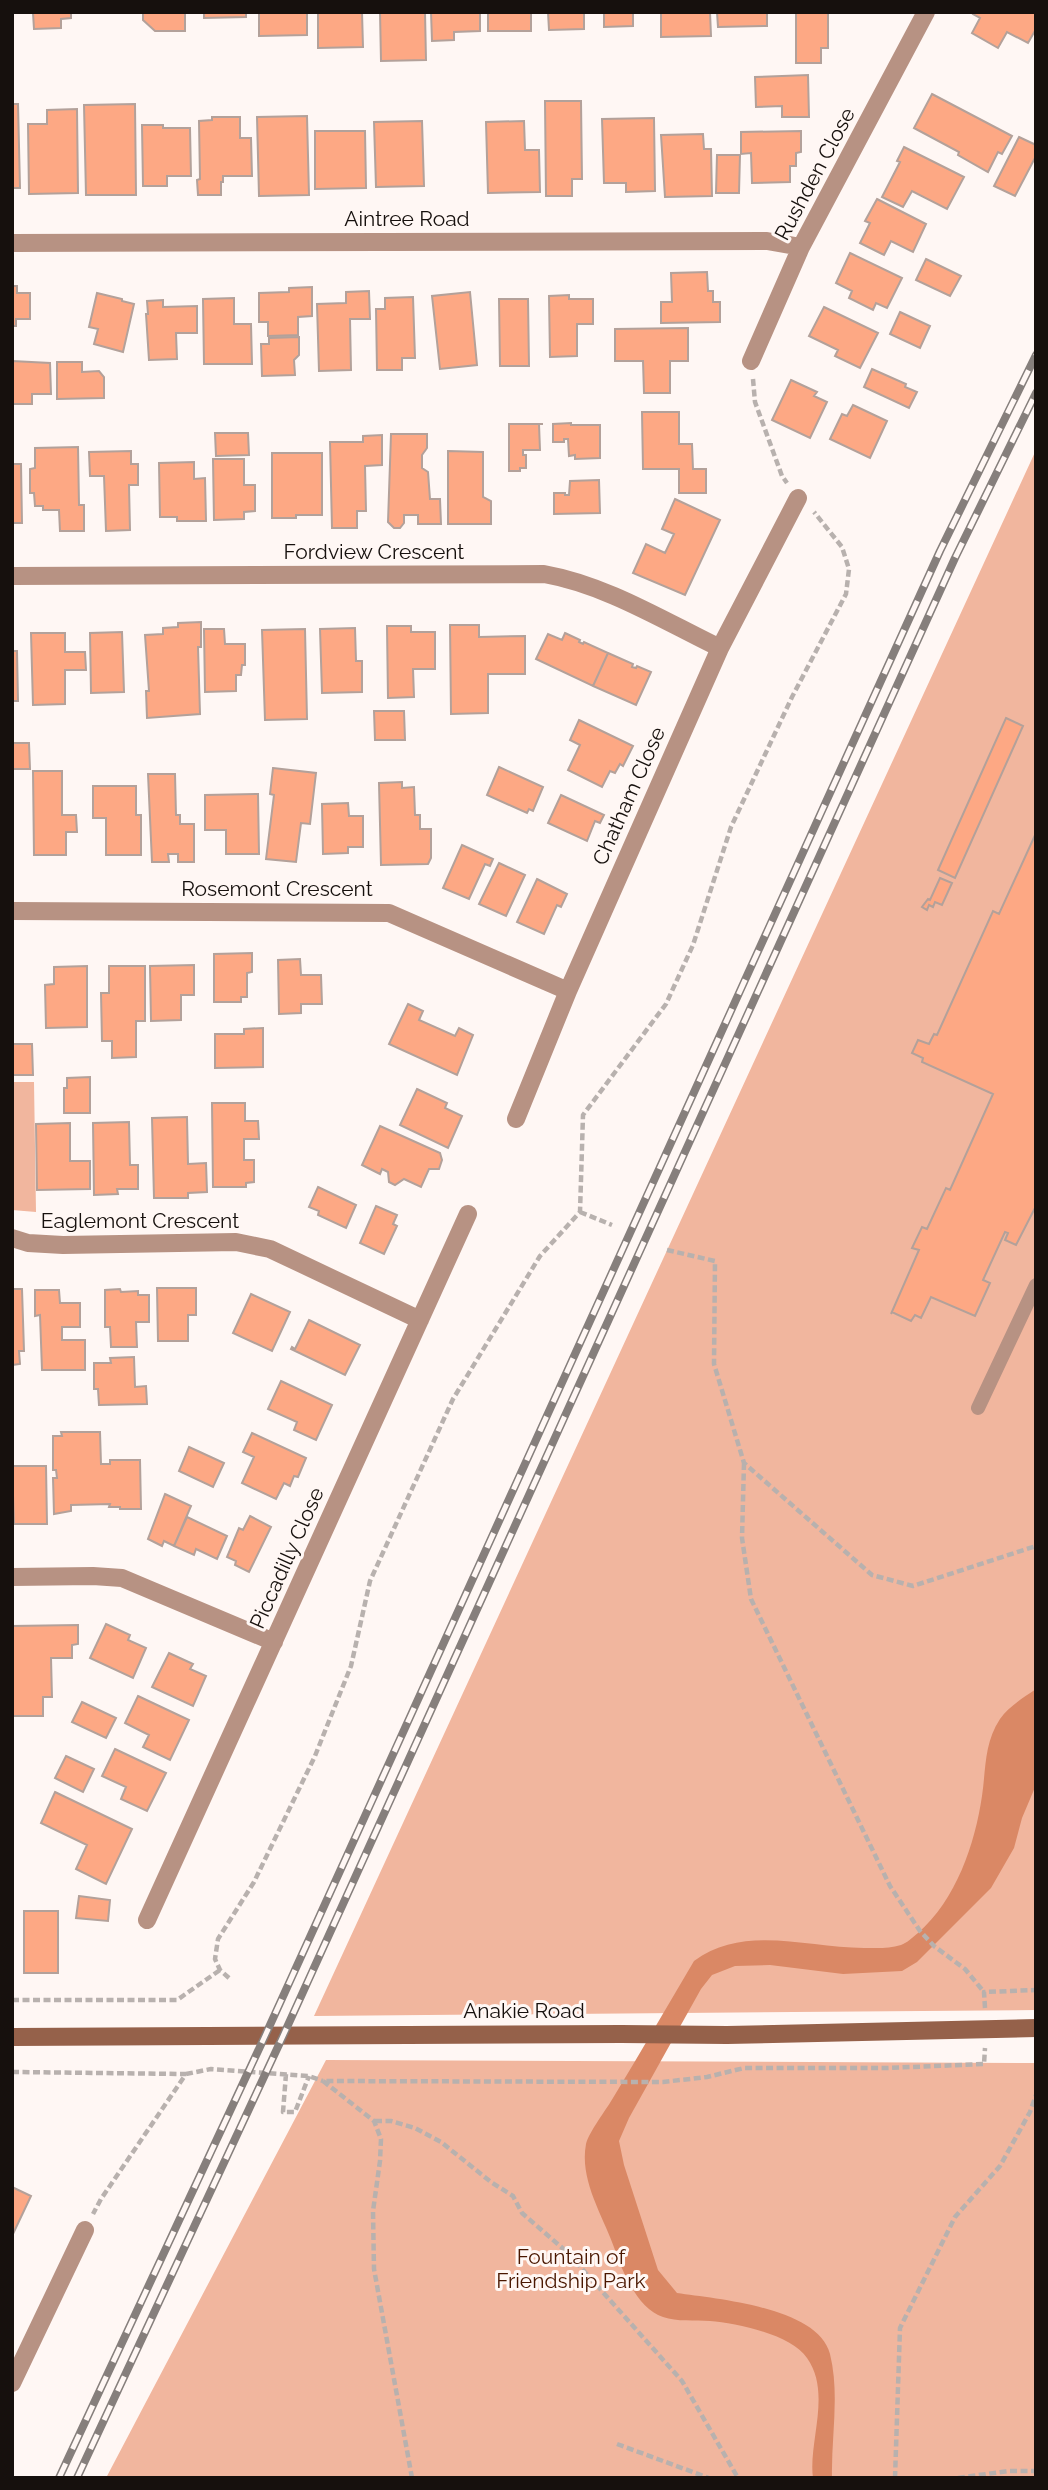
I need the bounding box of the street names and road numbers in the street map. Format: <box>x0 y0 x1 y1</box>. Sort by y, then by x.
street label: Rushden Close <box>769 103 860 244</box>
street label: Aintree Road <box>344 206 470 231</box>
street label: Fordview Crescent <box>284 539 464 564</box>
street label: Chatham Close <box>587 723 670 869</box>
street label: Rosemont Crescent <box>181 876 373 901</box>
street label: Eaglemont Crescent <box>41 1208 239 1233</box>
street label: Piccadilly Close <box>244 1483 329 1632</box>
street label: Anakie Road <box>463 1998 585 2023</box>

